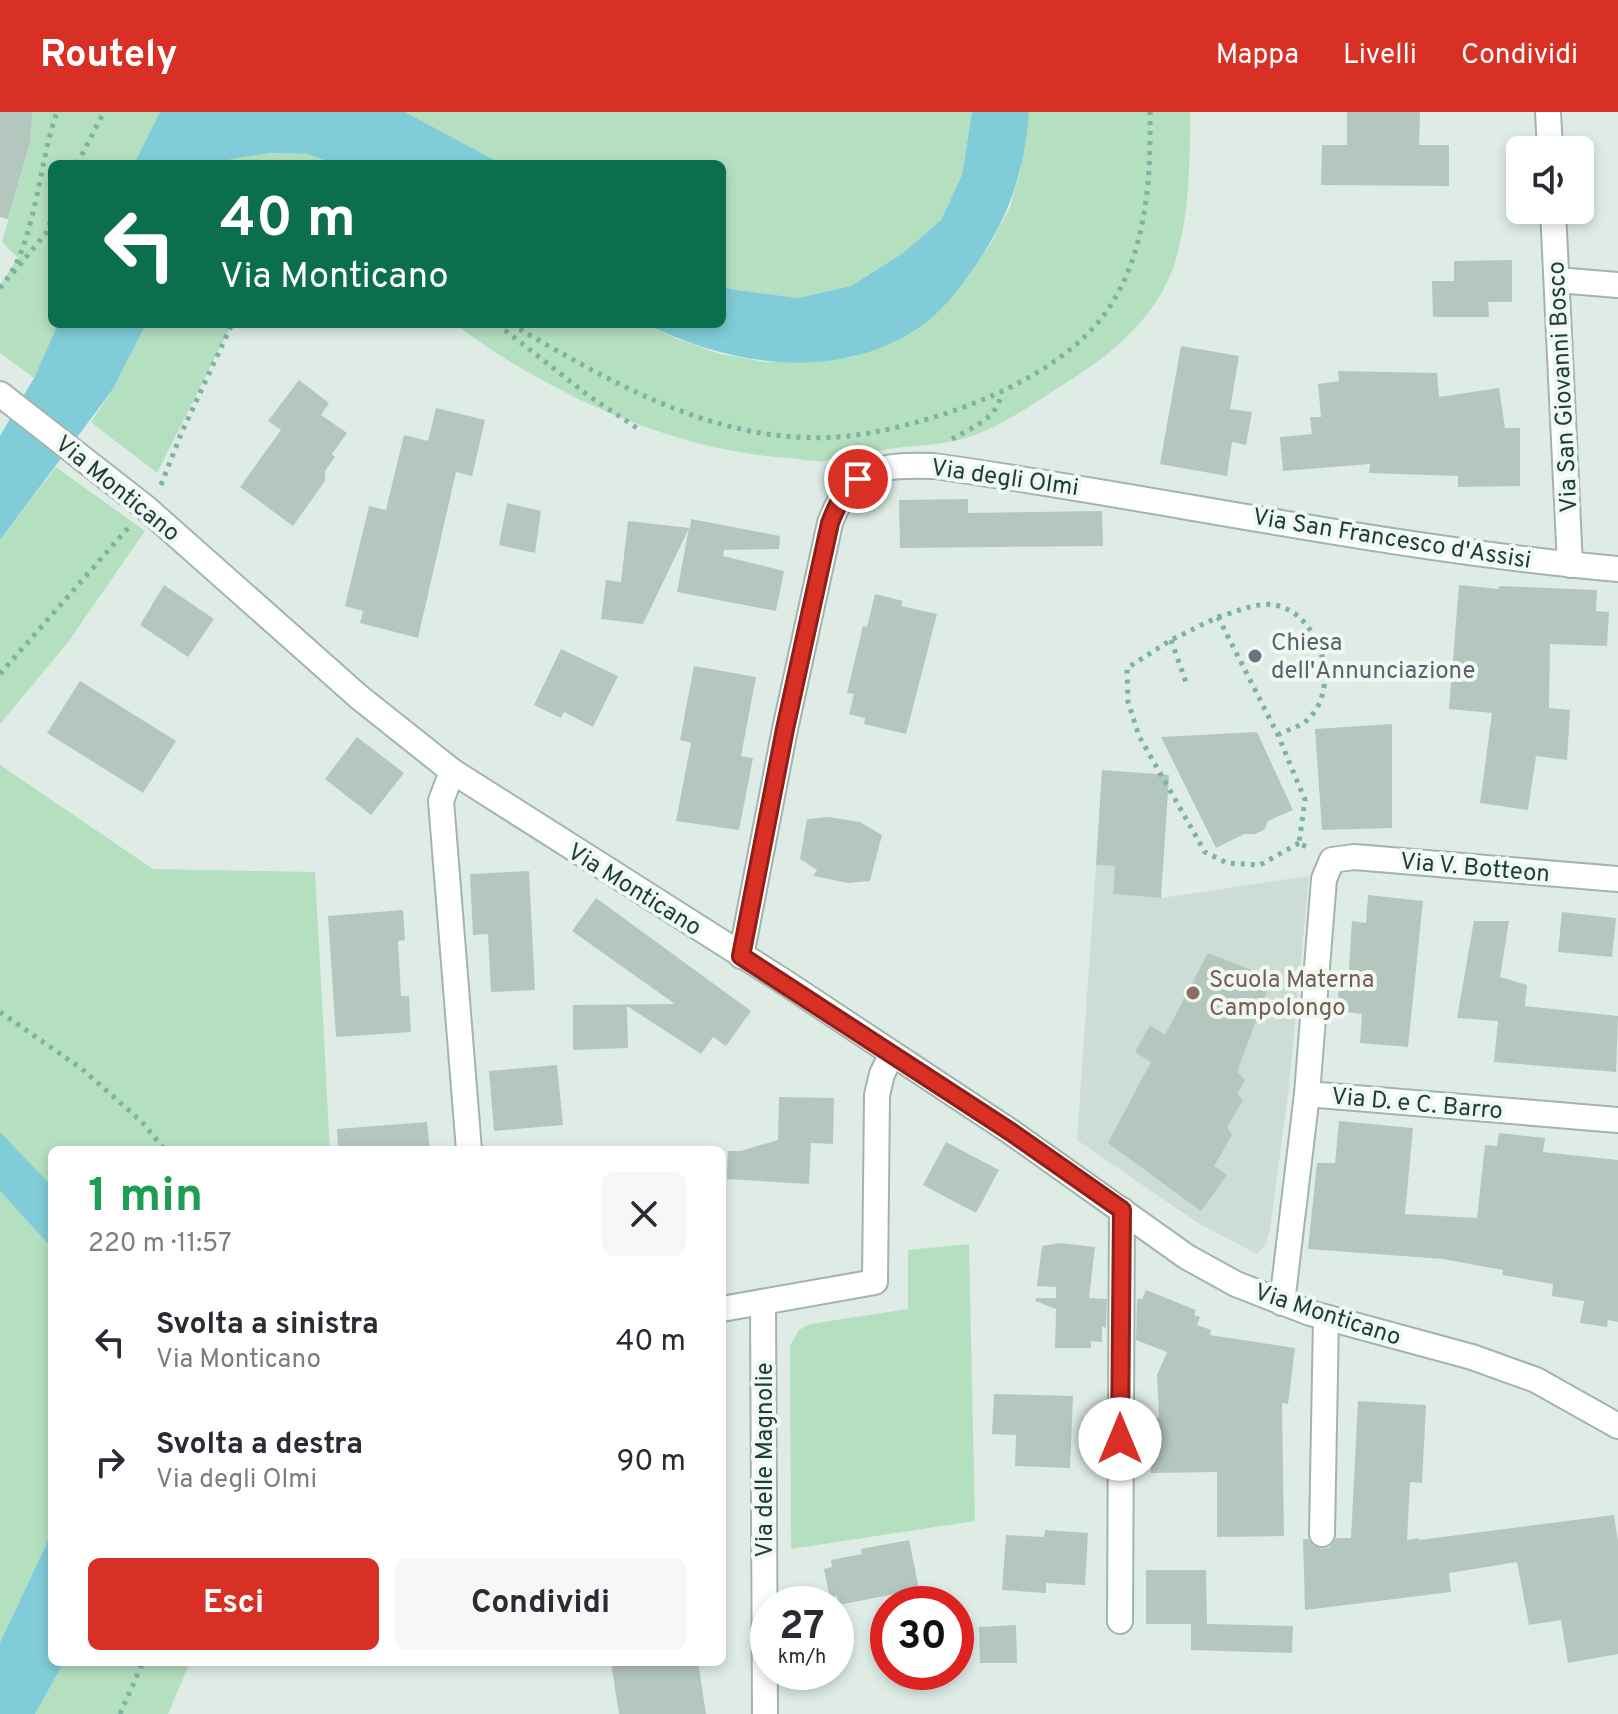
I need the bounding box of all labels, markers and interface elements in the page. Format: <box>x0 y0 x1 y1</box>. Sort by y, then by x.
text: Routely <box>40 32 178 81</box>
text: Mappa <box>1216 38 1299 74</box>
text: Livelli <box>1343 38 1417 74</box>
text: Condividi <box>1461 38 1578 74</box>
map controls <box>1506 136 1594 224</box>
button: sound <box>1506 136 1594 224</box>
text: 40 m <box>220 186 356 256</box>
icon: left <box>88 192 192 296</box>
text: Via Monticano <box>220 255 449 301</box>
street label: Via San Giovanni Bosco <box>1542 260 1586 513</box>
street label: Via Monticano <box>48 430 185 549</box>
pin <box>824 445 892 513</box>
street label: Via degli Olmi <box>929 454 1080 504</box>
icon: arrive <box>836 457 880 501</box>
street label: Via San Francesco d'Assisi <box>1250 503 1533 577</box>
place label: Chiesa dell'Annunciazione <box>1271 629 1475 687</box>
marker: Chiesa dell'Annunciazione <box>1246 647 1264 665</box>
street label: Via Monticano <box>561 838 707 944</box>
street label: Via V. Botteon <box>1399 848 1551 890</box>
place label: Scuola Materna Campolongo <box>1209 966 1374 1024</box>
marker: Scuola Materna Campolongo <box>1184 984 1202 1002</box>
street label: Via D. e C. Barro <box>1330 1083 1504 1127</box>
text: 1 min <box>88 1168 203 1228</box>
button: close <box>602 1172 686 1256</box>
text: 220 m · 11:57 <box>88 1228 232 1261</box>
street label: Via Monticano <box>1250 1278 1405 1354</box>
text: Svolta a sinistra <box>156 1307 379 1344</box>
icon: left <box>88 1320 132 1364</box>
text: 40 m <box>616 1324 686 1361</box>
text: Via Monticano <box>156 1344 321 1377</box>
street label: Via delle Magnolie <box>751 1362 781 1558</box>
position arrow <box>1078 1397 1162 1481</box>
text: Svolta a destra <box>156 1427 363 1464</box>
icon: right <box>88 1440 132 1484</box>
text: 90 m <box>617 1444 686 1481</box>
text: Via degli Olmi <box>156 1464 317 1497</box>
button: Esci <box>88 1558 379 1650</box>
button: Condividi <box>395 1558 686 1650</box>
speed limit sign: 30 <box>870 1586 974 1690</box>
text: 27 <box>779 1603 825 1653</box>
text: km/h <box>778 1645 826 1671</box>

